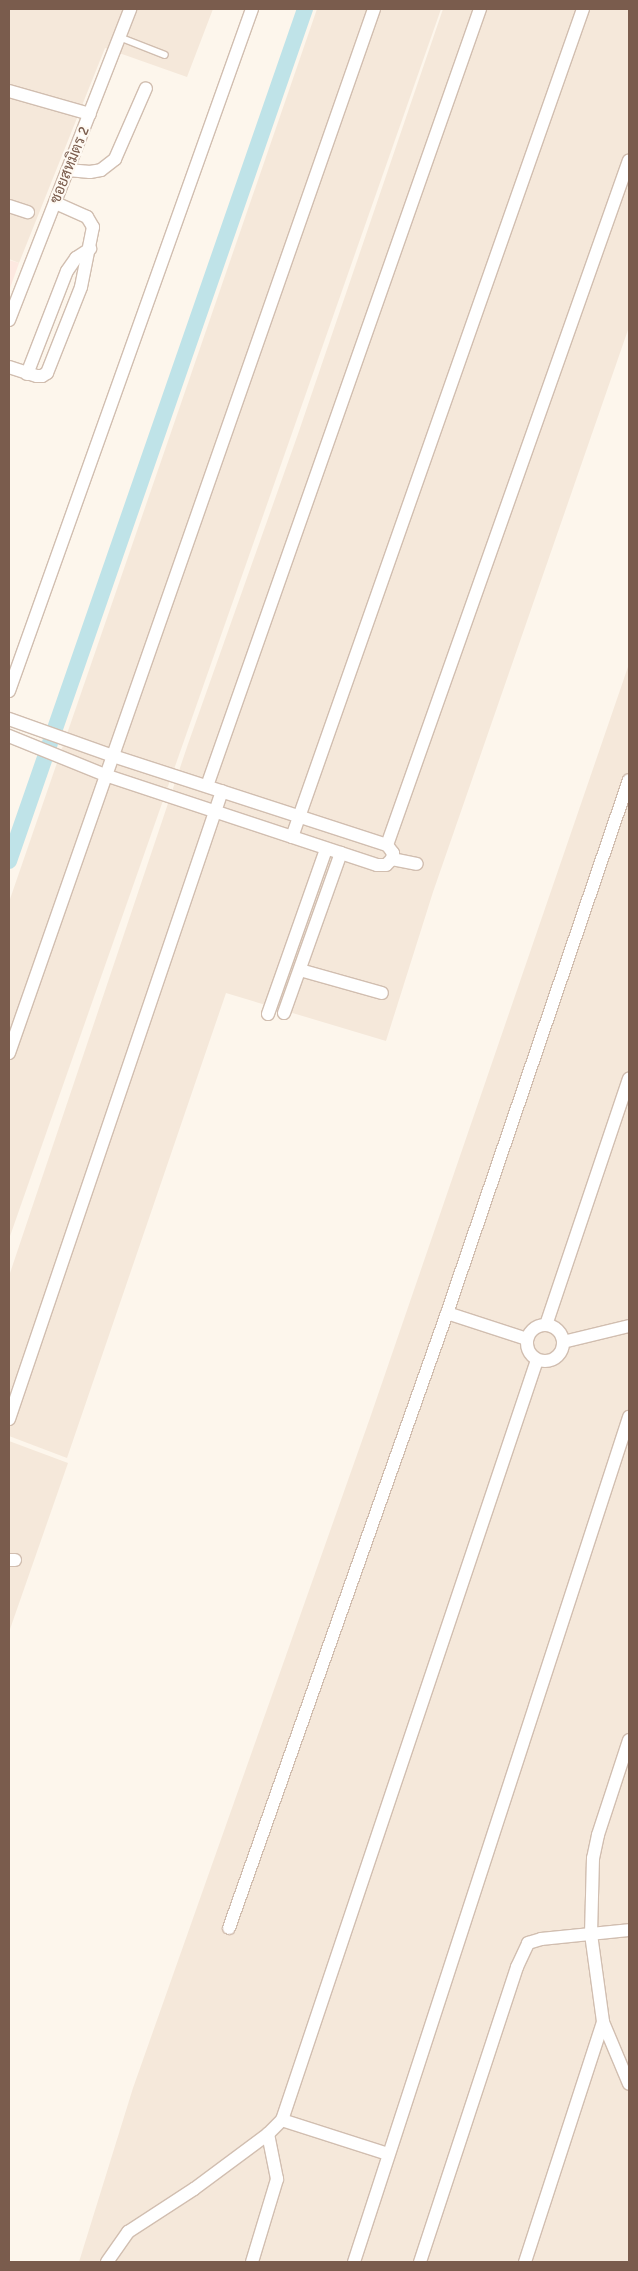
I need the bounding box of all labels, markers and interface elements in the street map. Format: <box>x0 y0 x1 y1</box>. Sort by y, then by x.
street label: ซอยสหมิตร 2 <box>46 124 94 206</box>

